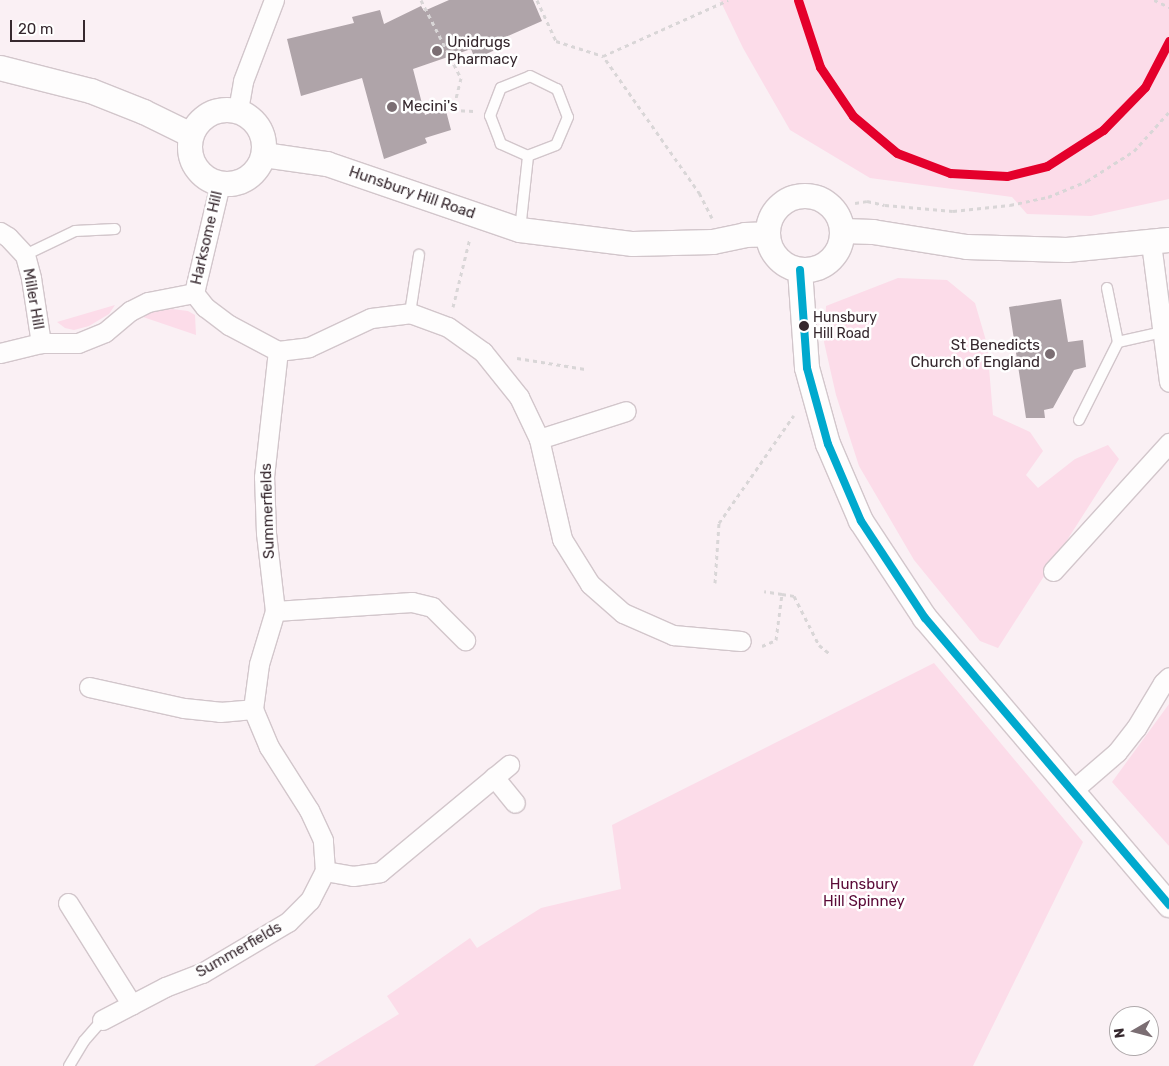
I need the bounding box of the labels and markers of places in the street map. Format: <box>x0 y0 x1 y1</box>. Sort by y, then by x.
place label: Unidrugs Pharmacy <box>447 33 518 68</box>
marker: Unidrugs Pharmacy <box>431 45 443 57</box>
place label: Mecini's <box>402 98 458 116</box>
marker: Mecini's <box>386 101 398 113</box>
place label: Hunsbury Hill Road <box>813 310 877 342</box>
marker: Hunsbury Hill Road <box>799 321 809 331</box>
place label: St Benedicts Church of England <box>910 336 1040 371</box>
marker: St Benedicts Church of England <box>1044 348 1056 360</box>

